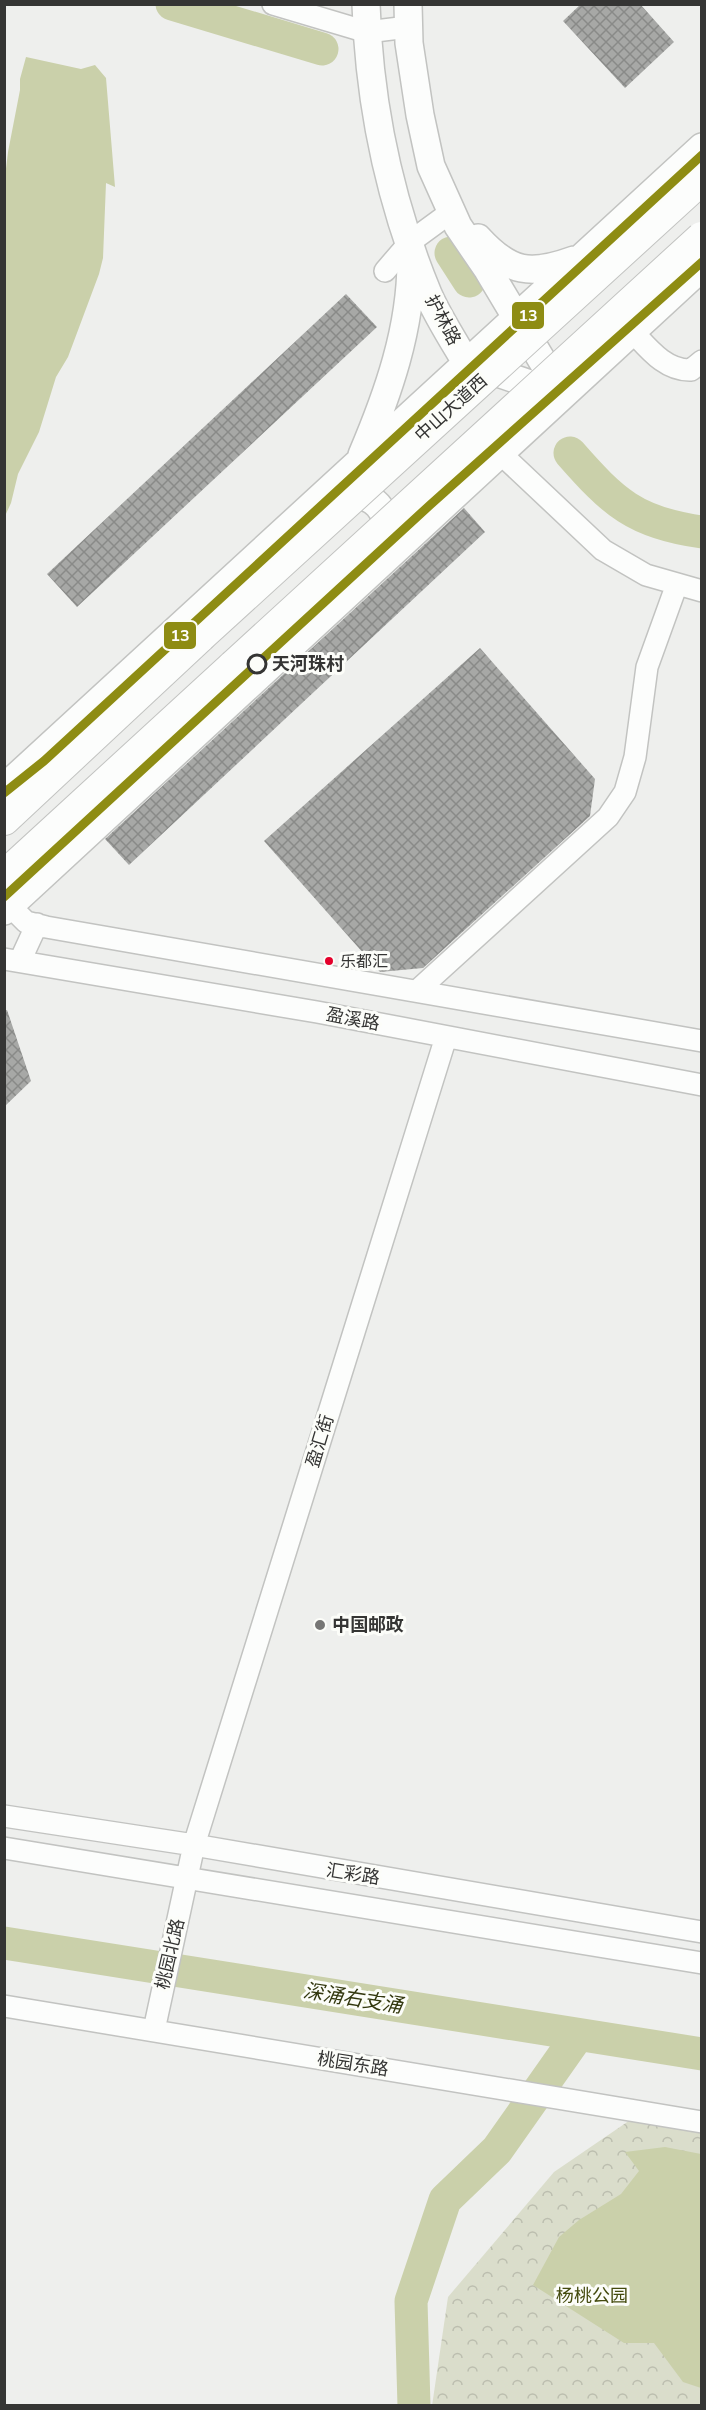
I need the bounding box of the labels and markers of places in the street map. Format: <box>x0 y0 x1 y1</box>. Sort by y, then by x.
place label: 天河珠村 <box>272 652 344 676</box>
marker: 天河珠村 <box>247 654 267 674</box>
place label: 乐都汇 <box>340 951 388 973</box>
marker: 乐都汇 <box>323 955 335 967</box>
place label: 中国邮政 <box>332 1613 404 1637</box>
marker: 中国邮政 <box>313 1618 327 1632</box>

